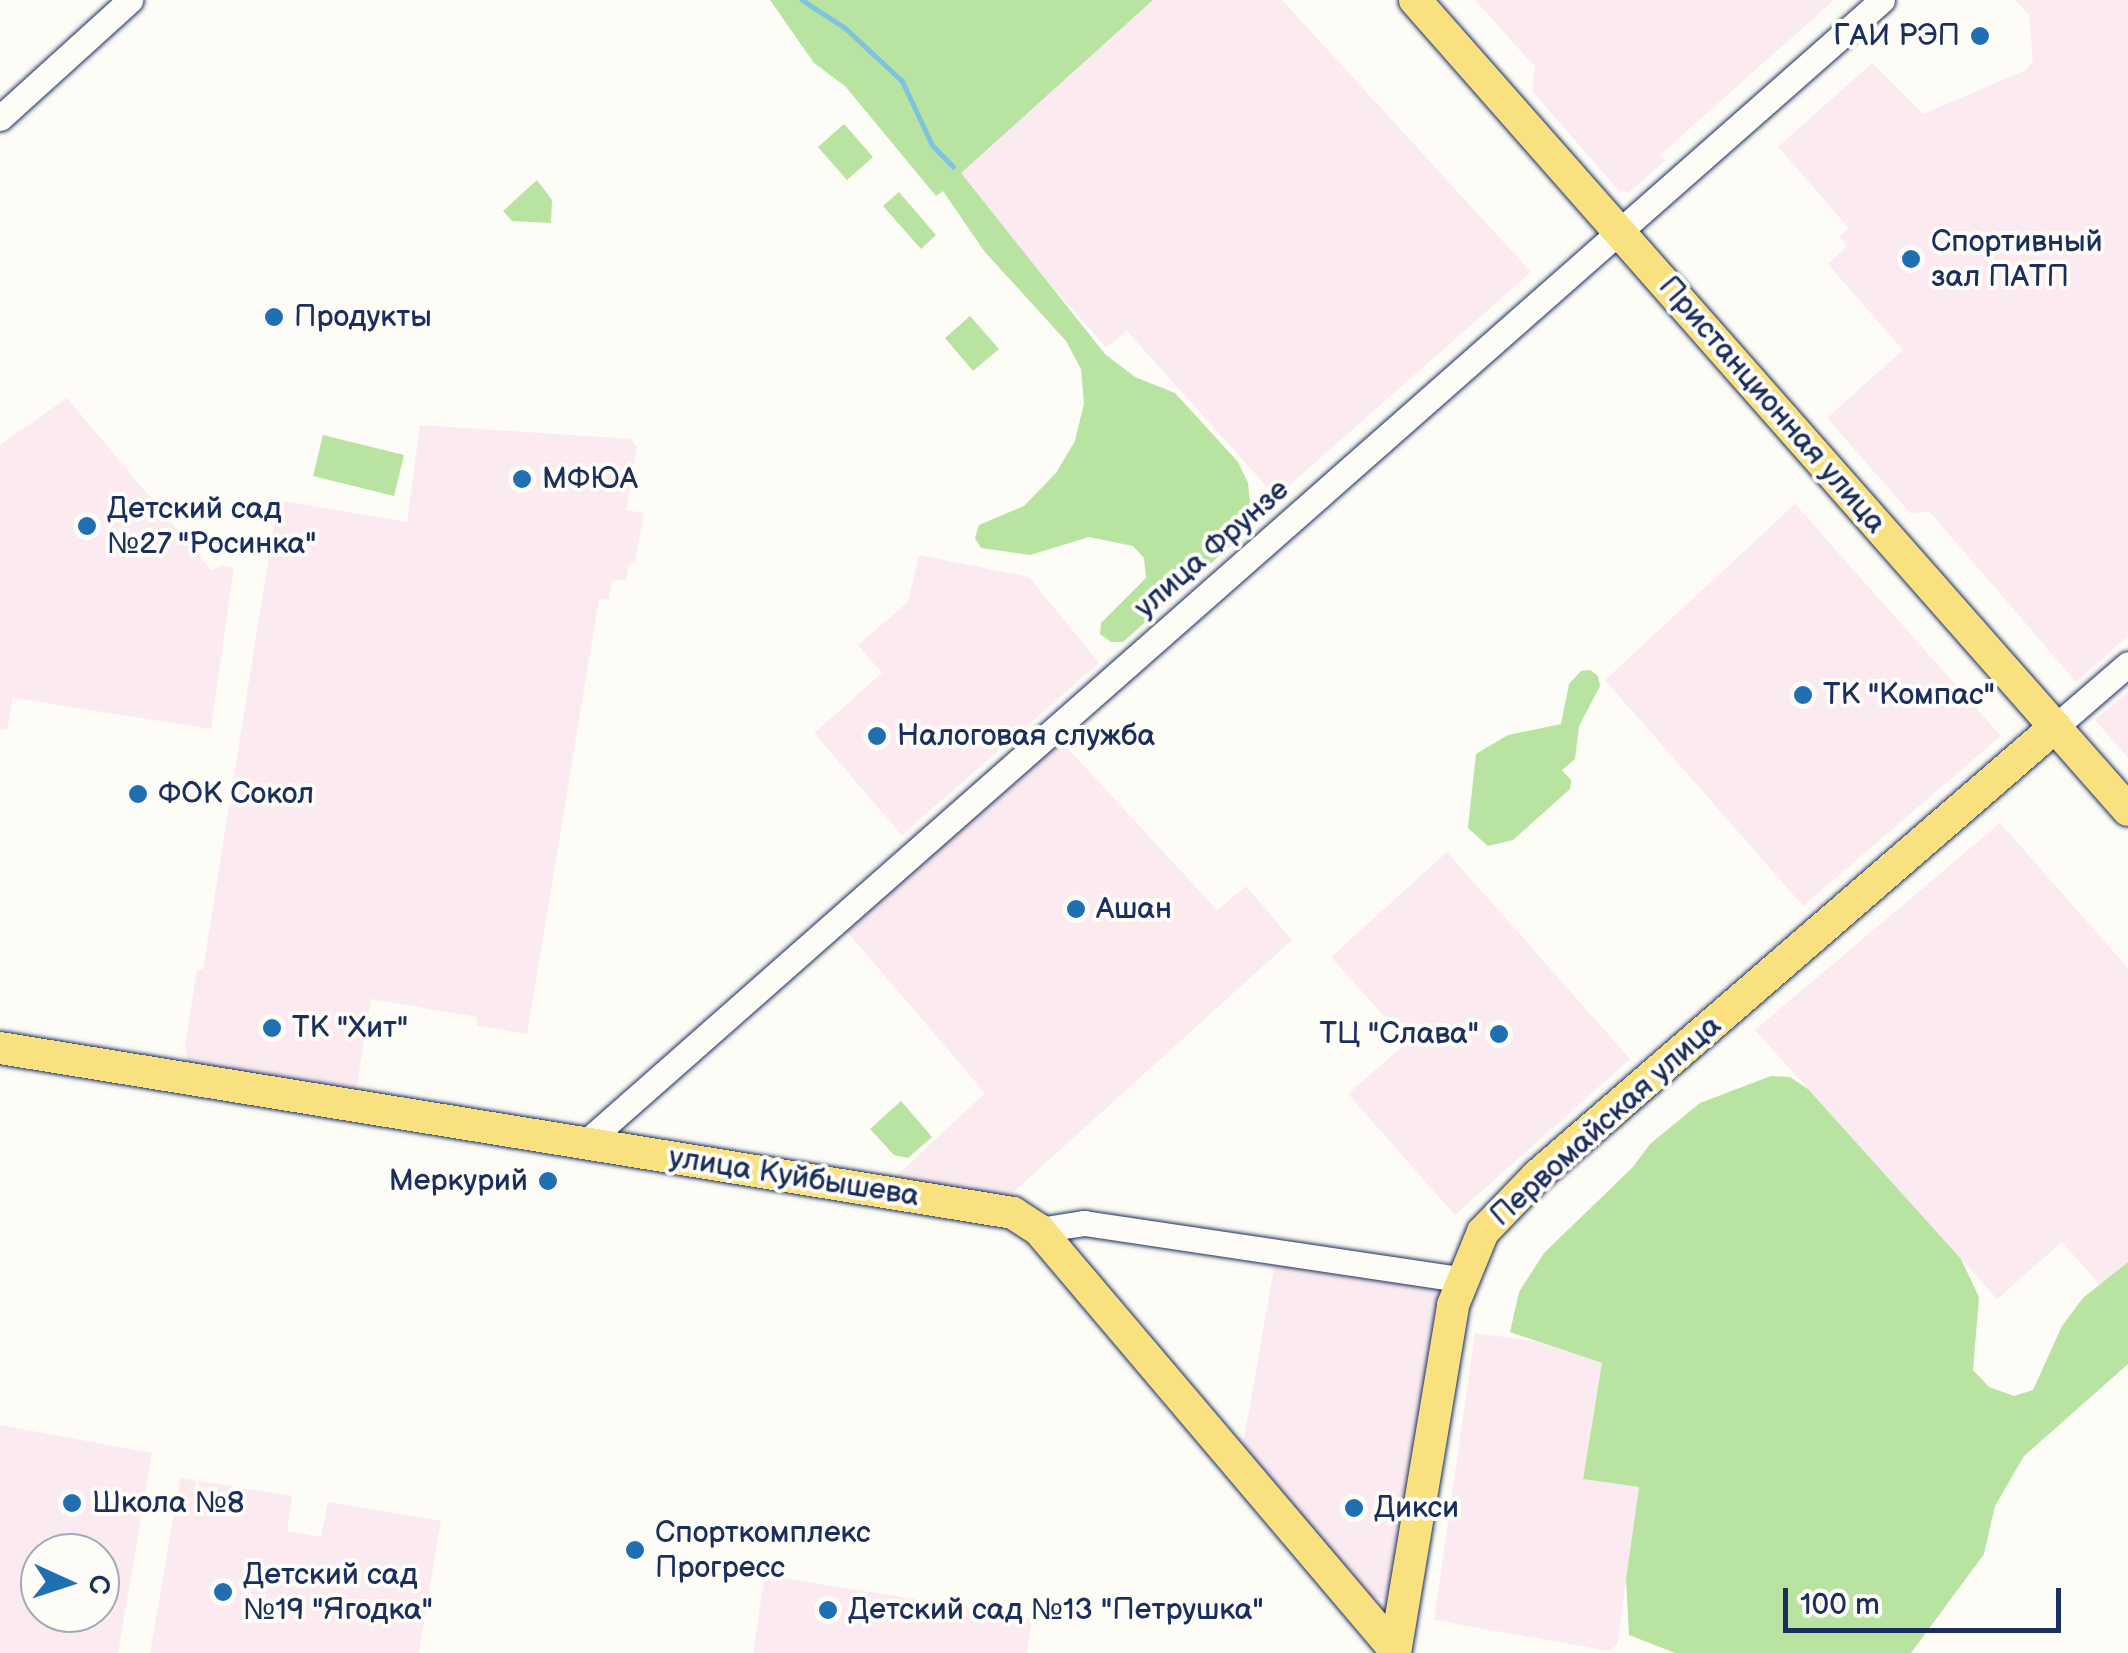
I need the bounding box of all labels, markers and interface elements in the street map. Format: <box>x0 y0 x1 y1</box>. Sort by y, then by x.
place label: ГАИ РЭП <box>1833 18 1960 54</box>
marker: ГАИ РЭП <box>1969 25 1991 47</box>
place label: Спортивный зал ПАТП <box>1931 224 2103 294</box>
marker: Спортивный зал ПАТП <box>1900 248 1922 270</box>
street label: Пристанционная улица <box>1651 269 1893 541</box>
place label: Продукты <box>294 299 432 335</box>
marker: Продукты <box>263 306 285 328</box>
place label: МФЮА <box>542 461 638 497</box>
marker: МФЮА <box>511 468 533 490</box>
street label: улица Фрунзе <box>1127 472 1297 626</box>
place label: Детский сад №27 "Росинка" <box>107 491 318 562</box>
marker: Детский сад №27 "Росинка" <box>76 515 98 537</box>
place label: ТК "Компас" <box>1823 677 1995 713</box>
marker: ТК "Компас" <box>1792 684 1814 706</box>
place label: Налоговая служба <box>897 718 1155 754</box>
marker: Налоговая служба <box>866 725 888 747</box>
place label: ФОК Сокол <box>158 776 314 812</box>
marker: ФОК Сокол <box>127 783 149 805</box>
place label: Ашан <box>1096 891 1172 927</box>
marker: Ашан <box>1065 898 1087 920</box>
street label: Первомайская улица <box>1483 1008 1729 1234</box>
place label: ТК "Хит" <box>292 1010 408 1046</box>
place label: ТЦ "Слава" <box>1320 1016 1479 1052</box>
marker: ТК "Хит" <box>261 1017 283 1039</box>
marker: ТЦ "Слава" <box>1488 1023 1510 1045</box>
street label: улица Куйбышева <box>666 1139 922 1215</box>
place label: Меркурий <box>389 1163 528 1199</box>
marker: Меркурий <box>537 1170 559 1192</box>
place label: Школа №8 <box>92 1485 244 1521</box>
place label: Дикси <box>1374 1490 1459 1526</box>
marker: Школа №8 <box>61 1492 83 1514</box>
marker: Дикси <box>1343 1497 1365 1519</box>
place label: Спорткомплекс Прогресс <box>655 1515 871 1586</box>
north arrow <box>20 1533 120 1633</box>
marker: Спорткомплекс Прогресс <box>624 1539 646 1561</box>
place label: Детский сад №19 "Ягодка" <box>243 1557 433 1628</box>
scale bar <box>1788 1568 2066 1630</box>
text: С <box>81 1574 115 1595</box>
marker: Детский сад №19 "Ягодка" <box>212 1581 234 1603</box>
text: 100 m <box>1800 1587 1880 1623</box>
place label: Детский сад №13 "Петрушка" <box>848 1592 1264 1628</box>
marker: Детский сад №13 "Петрушка" <box>817 1599 839 1621</box>

